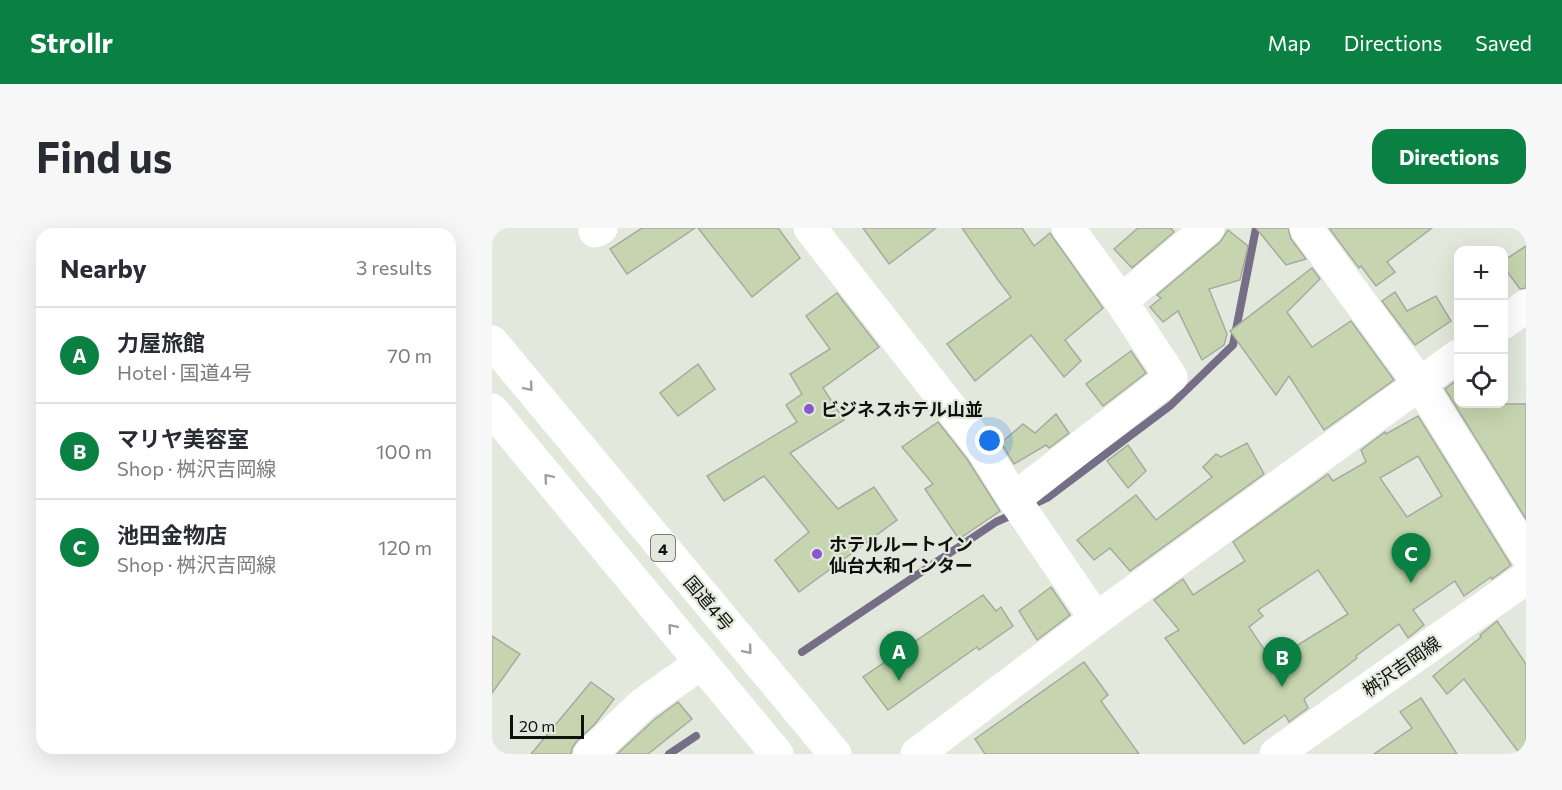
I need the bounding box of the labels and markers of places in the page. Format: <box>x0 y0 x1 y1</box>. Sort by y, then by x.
place label: ビジネスホテル山並 <box>821 398 983 420</box>
marker: ビジネスホテル山並 <box>802 402 816 416</box>
place label: ホテルルートイン 仙台大和インター <box>829 533 973 576</box>
pin: C <box>1392 534 1430 583</box>
marker: ホテルルートイン 仙台大和インター <box>810 547 824 561</box>
pin: A <box>880 632 918 681</box>
pin: B <box>1262 638 1302 687</box>

